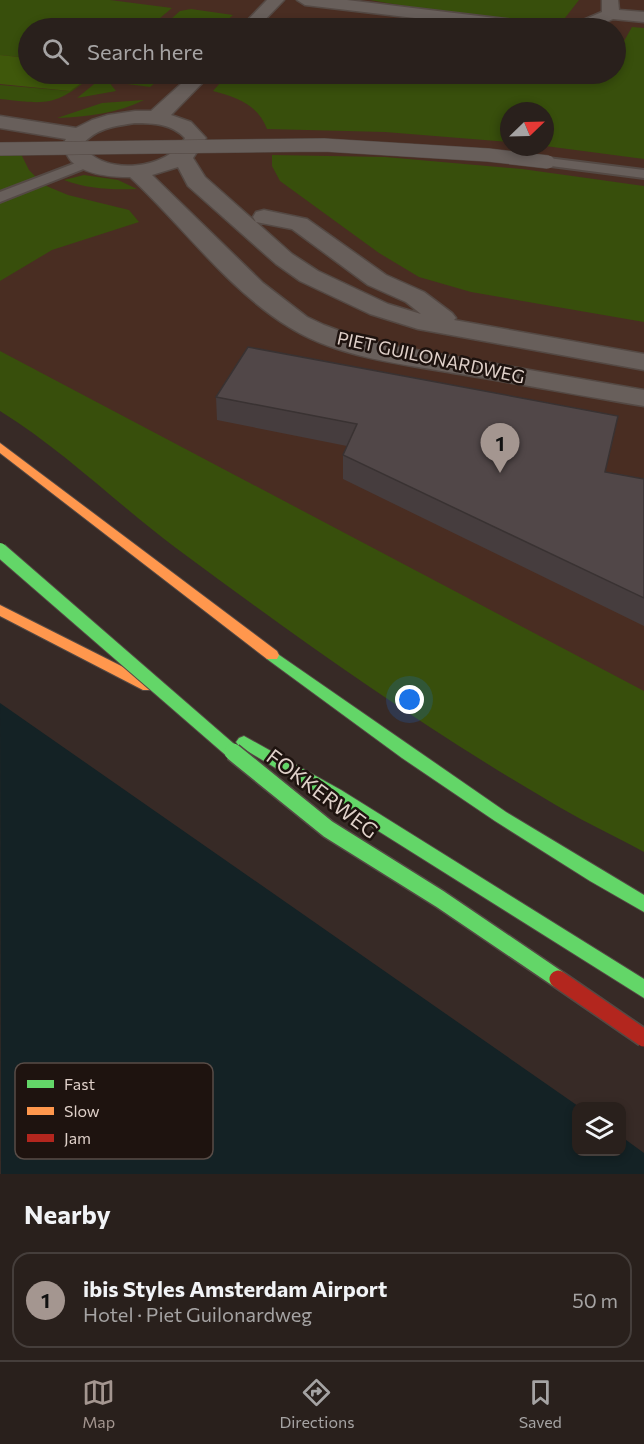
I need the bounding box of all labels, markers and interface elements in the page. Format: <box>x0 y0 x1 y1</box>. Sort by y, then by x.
search box <box>18 18 626 84</box>
icon: search <box>39 35 72 68</box>
text: Search here <box>87 38 203 65</box>
north arrow <box>500 102 554 156</box>
street label: PIET GUILONARDWEG <box>335 326 527 388</box>
pin: 1 <box>480 424 520 473</box>
your location <box>395 685 424 714</box>
street label: FOKKERWEG <box>262 743 384 843</box>
legend <box>15 1063 213 1159</box>
text: Fast <box>64 1074 95 1093</box>
text: Slow <box>64 1101 100 1120</box>
map controls <box>572 1102 626 1156</box>
button: layers <box>572 1102 626 1156</box>
text: Jam <box>64 1128 91 1147</box>
text: Nearby <box>24 1198 111 1229</box>
text: ibis Styles Amsterdam Airport <box>83 1275 387 1302</box>
text: 1 <box>41 1288 50 1312</box>
text: 50 m <box>572 1288 618 1312</box>
text: Hotel · Piet Guilonardweg <box>83 1302 312 1326</box>
tab: Map <box>82 1376 115 1431</box>
tab: Directions <box>279 1376 354 1431</box>
tab: Saved <box>519 1376 562 1431</box>

